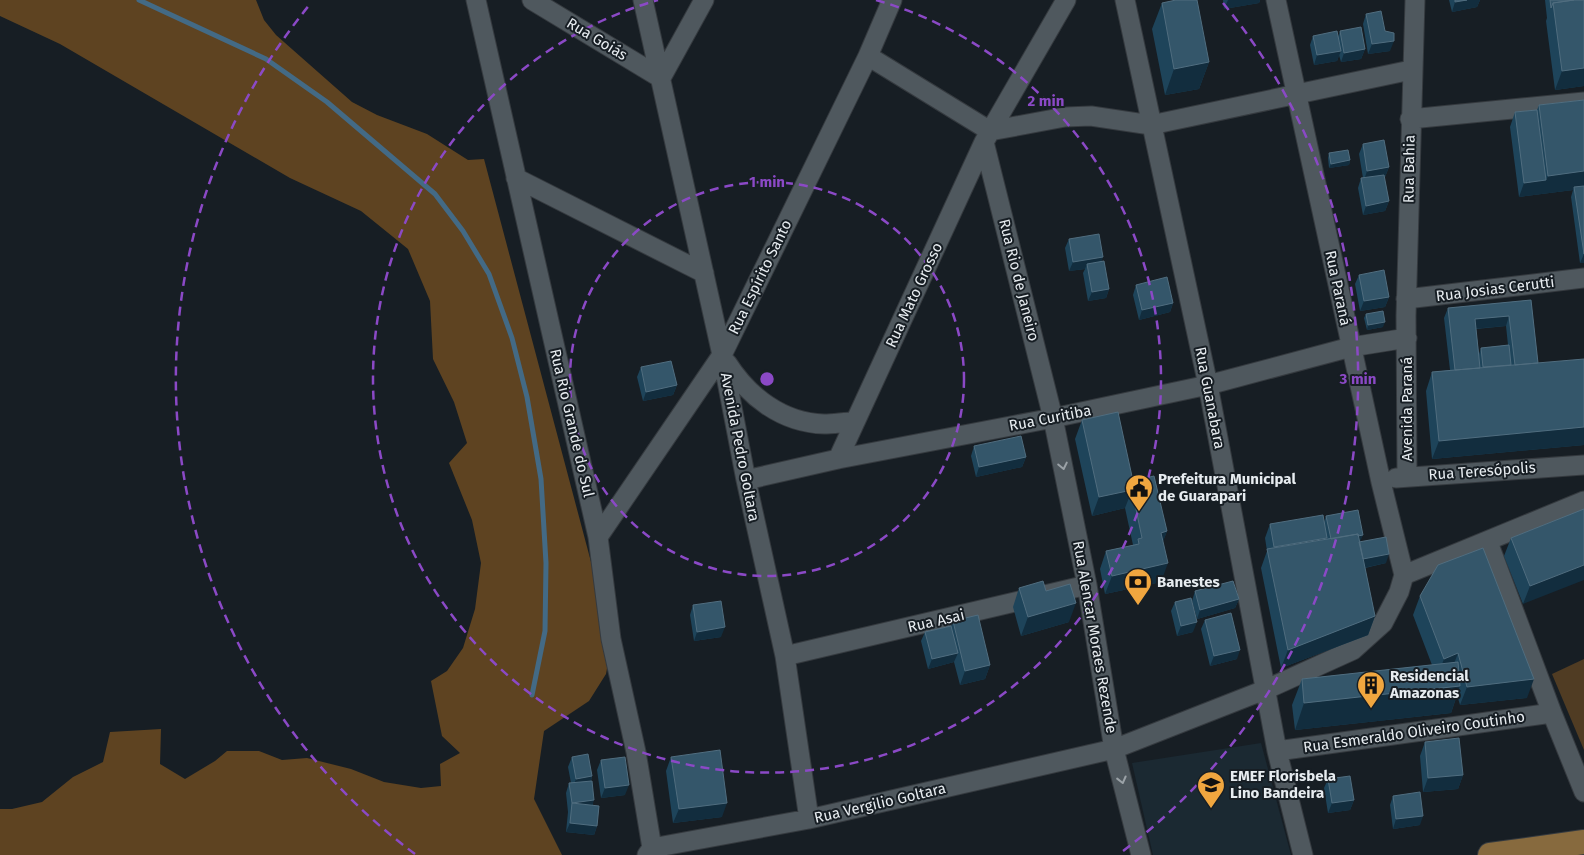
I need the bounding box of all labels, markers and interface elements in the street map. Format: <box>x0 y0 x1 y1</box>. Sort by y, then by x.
street label: Rua Goiás <box>563 14 631 64</box>
text: 2 min <box>1028 92 1064 110</box>
street label: Rua Bahia <box>1399 135 1419 203</box>
text: 1 min <box>749 173 785 191</box>
street label: Rua Espírito Santo <box>724 217 796 337</box>
street label: Rua Rio de Janeiro <box>995 217 1043 343</box>
street label: Rua Mato Grosso <box>882 240 946 350</box>
street label: Rua Paraná <box>1321 249 1355 327</box>
street label: Rua Josias Cerutti <box>1435 273 1555 305</box>
street label: Rua Guanabara <box>1191 345 1229 451</box>
street label: Rua Rio Grande do Sul <box>546 347 598 500</box>
street label: Avenida Paraná <box>1398 357 1416 461</box>
centre of rings <box>758 370 776 388</box>
text: 3 min <box>1339 370 1376 388</box>
street label: Avenida Pedro Goltara <box>717 371 763 523</box>
street label: Rua Curitiba <box>1007 401 1093 435</box>
street label: Rua Teresópolis <box>1428 458 1536 484</box>
one-way arrow <box>1057 462 1067 471</box>
place label: Prefeitura Municipal de Guarapari <box>1158 470 1296 505</box>
public building icon: Prefeitura Municipal de Guarapari <box>1124 473 1154 512</box>
street label: Rua Alencar Moraes Rezende <box>1069 539 1121 735</box>
bank icon: Banestes <box>1123 567 1153 606</box>
place label: Banestes <box>1157 573 1220 591</box>
street label: Rua Asai <box>906 606 966 636</box>
place label: Residencial Amazonas <box>1389 667 1469 702</box>
building icon: Residencial Amazonas <box>1356 670 1386 709</box>
street label: Rua Esmeraldo Oliveiro Coutinho <box>1302 708 1526 756</box>
place label: EMEF Florisbela Lino Bandeira <box>1230 767 1336 802</box>
school or university icon: EMEF Florisbela Lino Bandeira <box>1196 770 1226 809</box>
one-way arrow <box>1116 776 1127 785</box>
street label: Rua Vergilio Goltara <box>812 779 948 827</box>

